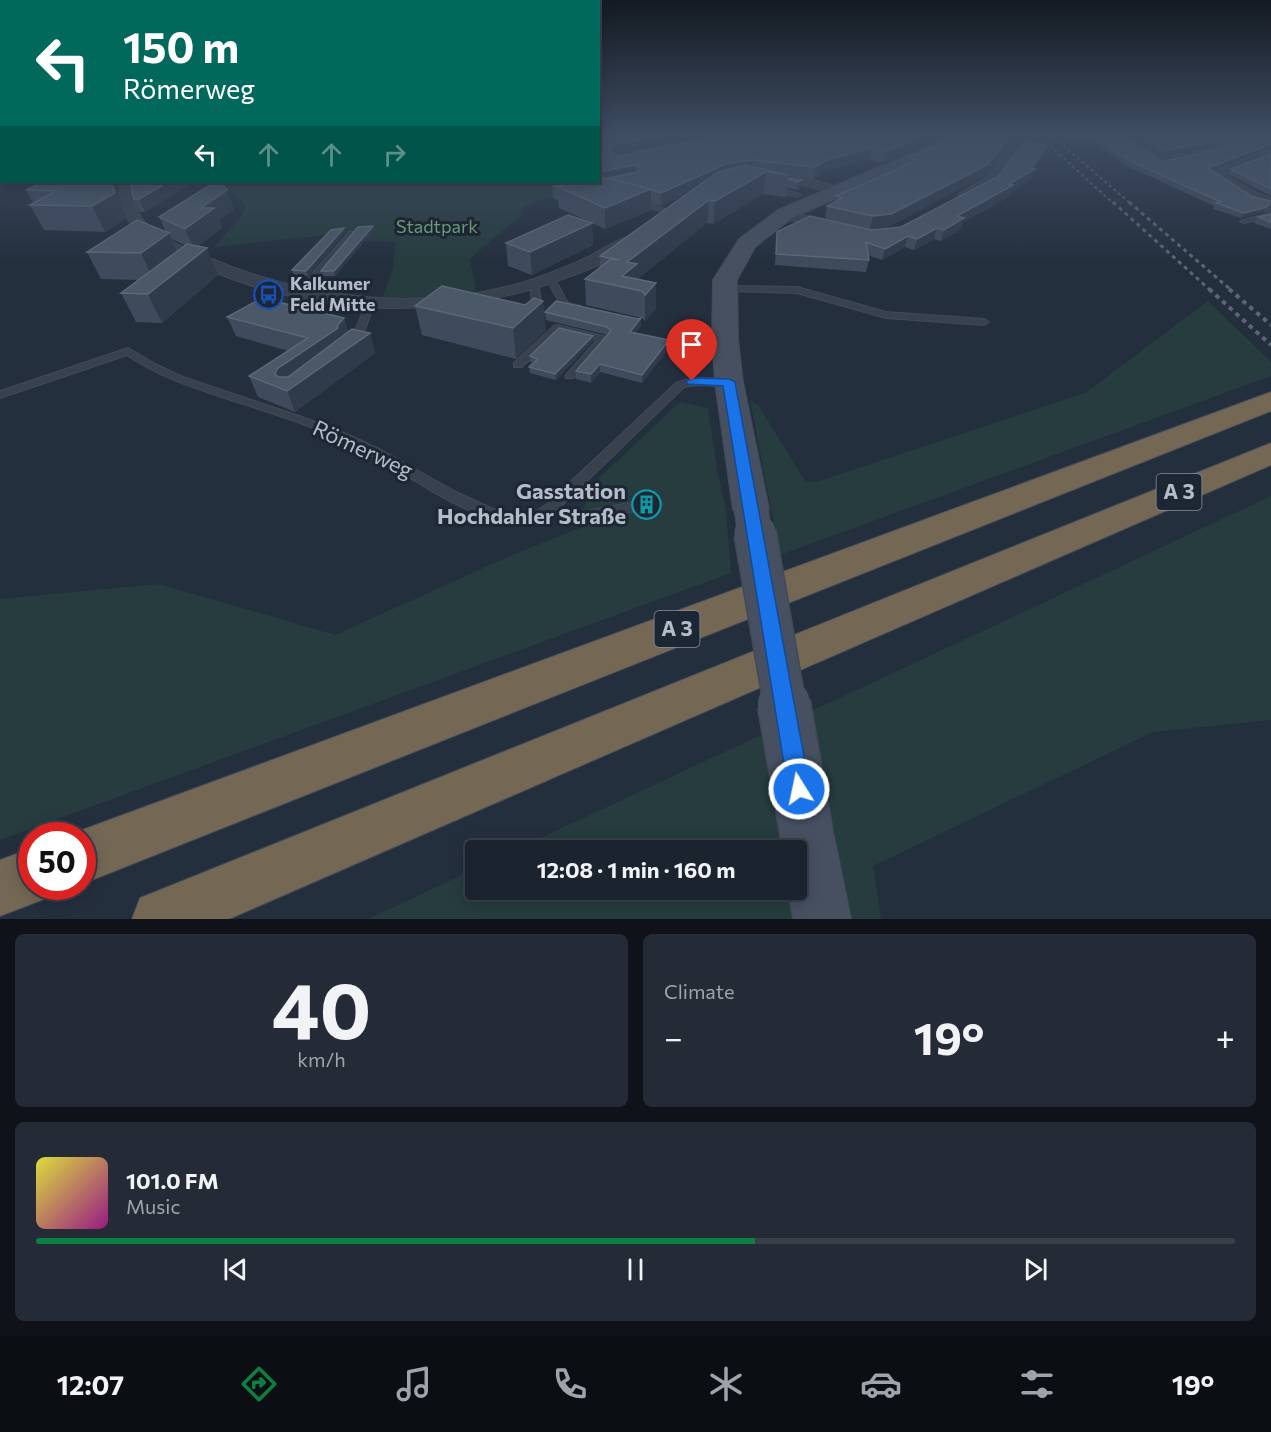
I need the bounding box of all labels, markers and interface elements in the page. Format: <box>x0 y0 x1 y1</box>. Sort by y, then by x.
text: 150 m <box>123 20 239 72</box>
icon: left <box>24 24 102 102</box>
text: Römerweg <box>123 72 255 105</box>
icon: left <box>189 138 222 171</box>
icon: ahead <box>252 138 285 171</box>
icon: ahead <box>315 138 348 171</box>
icon: right <box>378 138 411 171</box>
park label: Stadtpark <box>396 215 478 237</box>
place label: Kalkumer Feld Mitte <box>290 272 376 315</box>
bus stop icon: Kalkumer Feld Mitte <box>253 278 285 310</box>
pin <box>666 319 717 381</box>
icon: arrive <box>675 328 708 361</box>
street label: Römerweg <box>309 414 418 484</box>
road number: A 3 <box>1156 474 1202 510</box>
place label: Gasstation Hochdahler Straße <box>437 477 626 529</box>
building icon: Gasstation Hochdahler Straße <box>631 488 663 520</box>
road number: A 3 <box>654 611 700 647</box>
position arrow <box>767 757 831 821</box>
speed limit sign: 50 <box>18 822 96 900</box>
text: 12:08 · 1 min · 160 m <box>537 856 735 883</box>
text: 40 <box>272 960 371 1055</box>
text: Climate <box>664 979 734 1003</box>
text: 19° <box>914 1009 984 1064</box>
text: − <box>664 1016 683 1057</box>
text: + <box>1216 1016 1235 1057</box>
text: km/h <box>297 1047 346 1071</box>
text: 101.0 FM <box>126 1167 219 1194</box>
text: Music <box>126 1194 180 1218</box>
icon: previous <box>219 1253 252 1286</box>
icon: pause <box>619 1253 652 1286</box>
icon: next <box>1019 1253 1052 1286</box>
icon: directions <box>238 1363 280 1405</box>
icon: music <box>393 1363 435 1405</box>
icon: phone <box>549 1363 591 1405</box>
icon: climate <box>705 1363 747 1405</box>
icon: car <box>860 1363 902 1405</box>
icon: filters <box>1016 1363 1058 1405</box>
text: 12:07 <box>57 1368 124 1401</box>
text: 19° <box>1172 1368 1214 1401</box>

